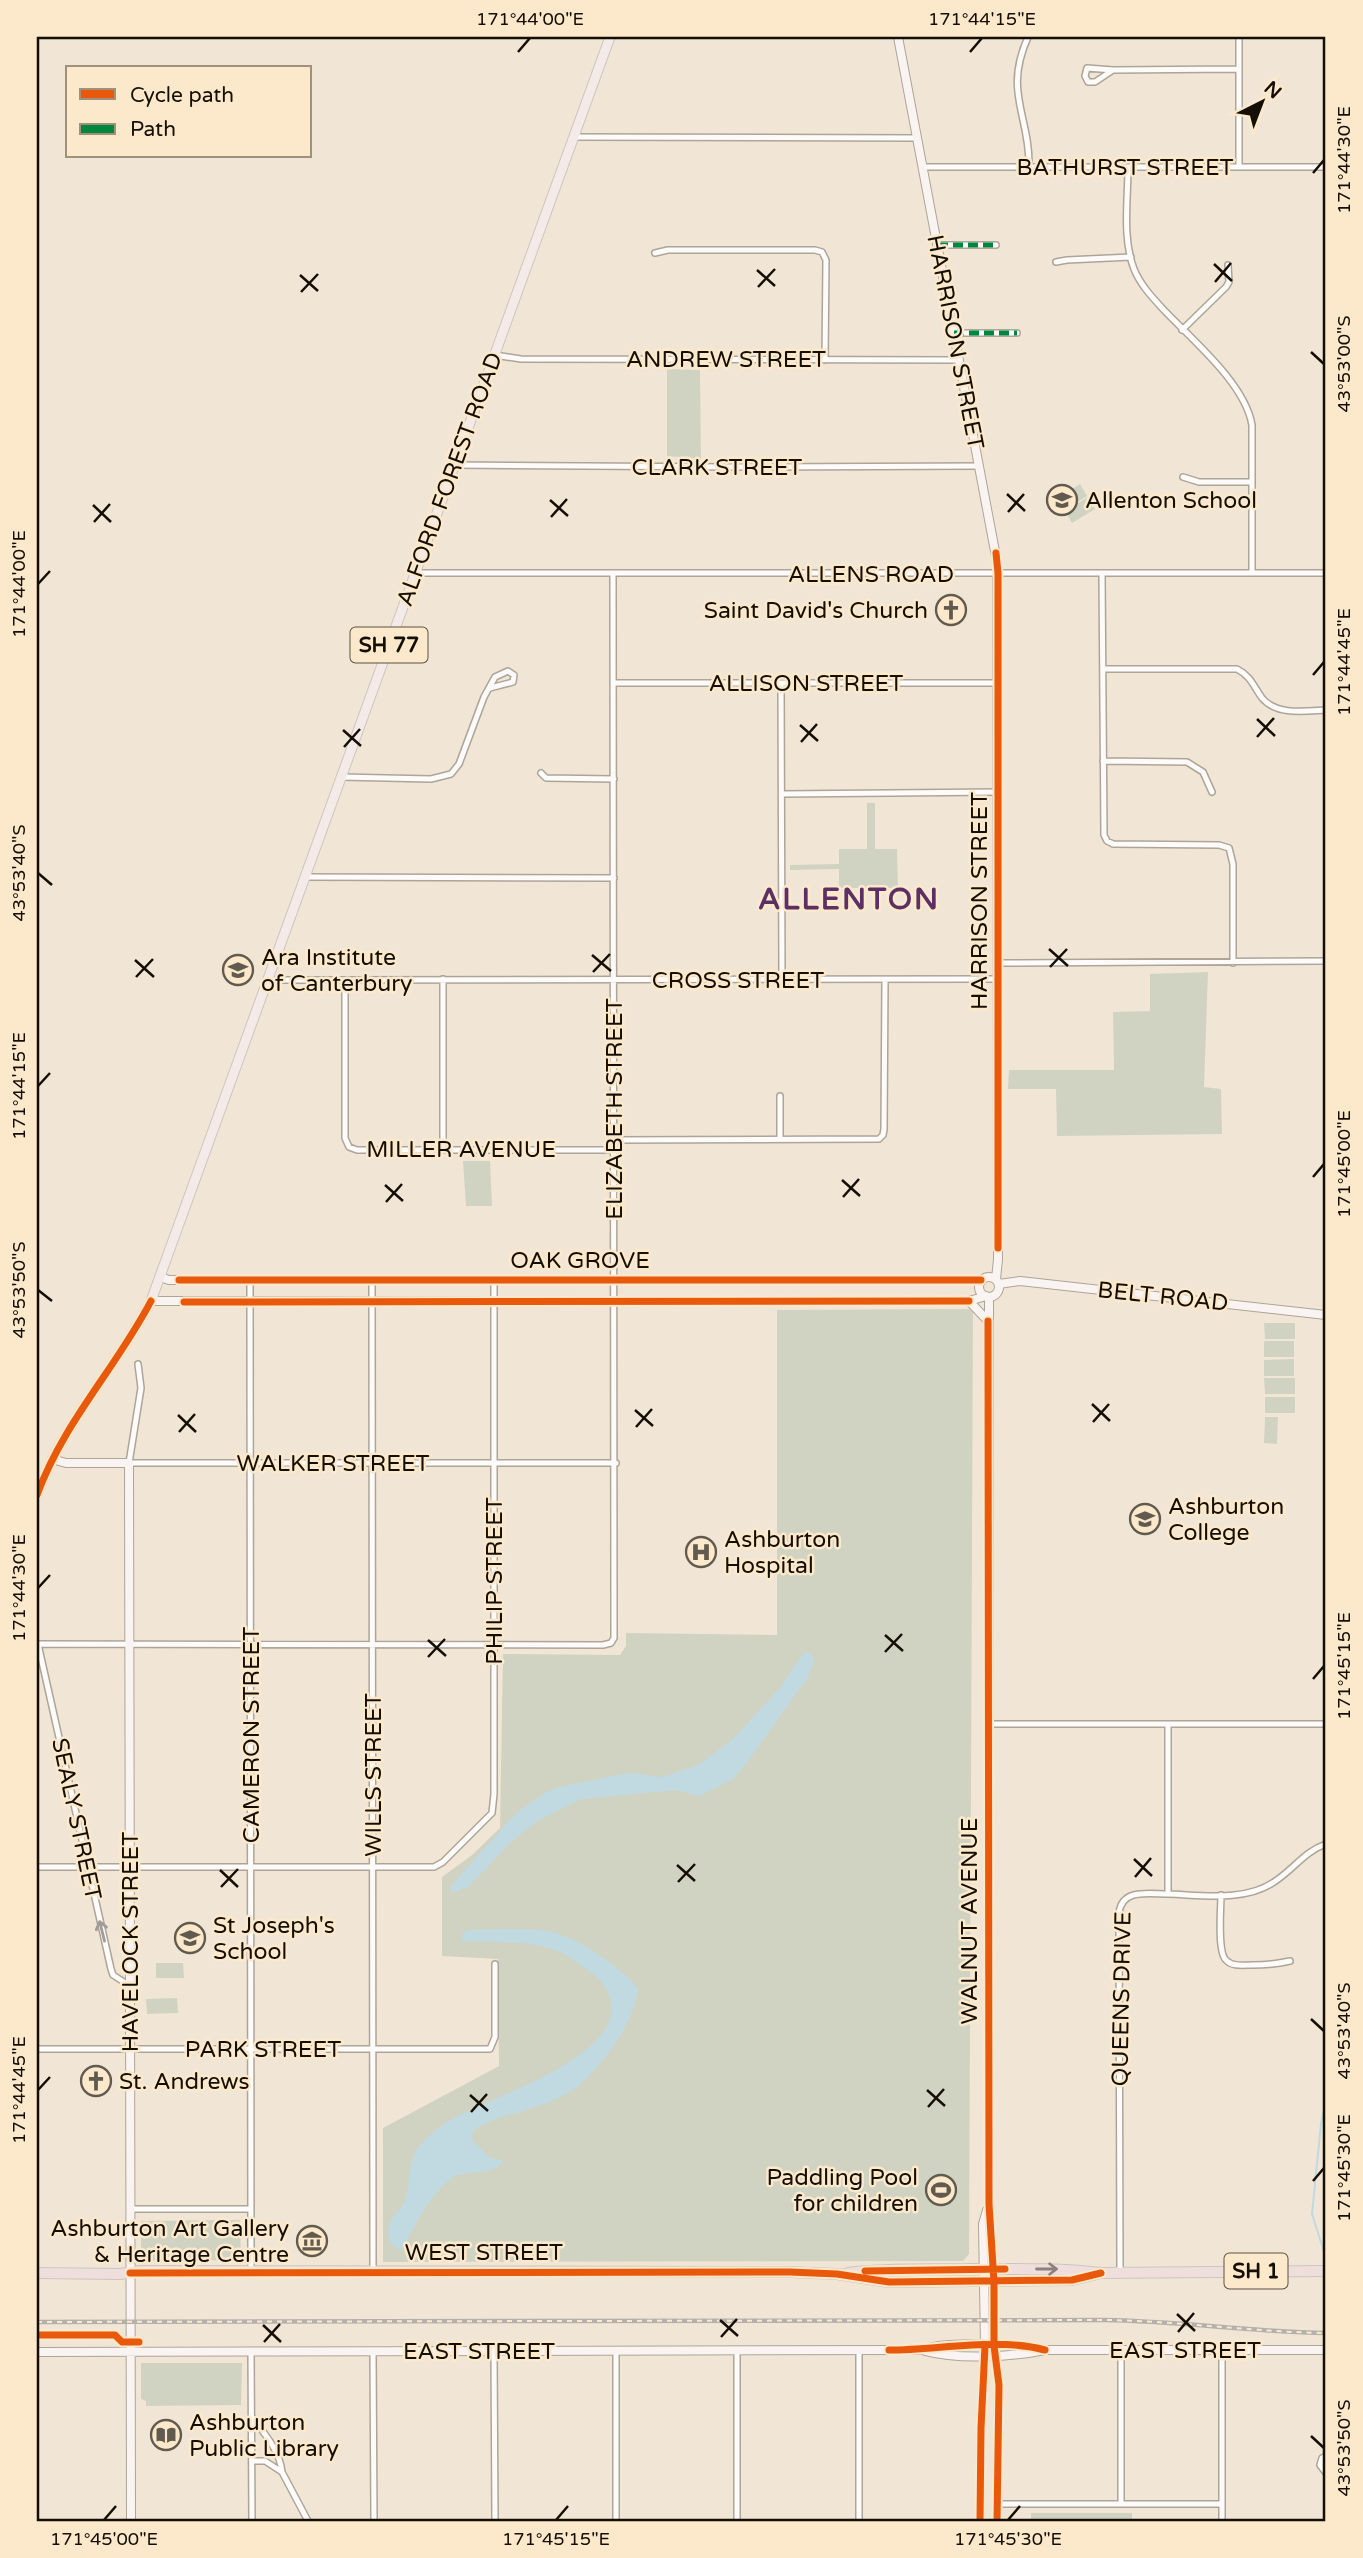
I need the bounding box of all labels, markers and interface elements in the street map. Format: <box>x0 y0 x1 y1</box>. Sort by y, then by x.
text: 171°44'00"E <box>476 8 584 30</box>
text: 171°44'15"E <box>928 8 1036 30</box>
legend <box>66 66 312 158</box>
north arrow <box>1226 66 1296 136</box>
text: N <box>1260 77 1286 103</box>
text: Cycle path <box>130 83 234 108</box>
text: 171°44'30"E <box>1333 106 1355 214</box>
text: Path <box>130 117 176 142</box>
street label: BATHURST STREET <box>1016 154 1234 182</box>
street label: HARRISON STREET <box>920 232 990 452</box>
text: 43°53'00"S <box>1333 315 1355 413</box>
street label: ANDREW STREET <box>626 346 826 374</box>
street label: ALFORD FOREST ROAD <box>391 349 509 610</box>
street label: CLARK STREET <box>632 454 802 482</box>
school or university icon: Allenton School <box>1045 483 1079 517</box>
place label: Allenton School <box>1085 487 1257 515</box>
text: 171°44'00"E <box>8 530 30 638</box>
street label: ALLENS ROAD <box>788 561 954 589</box>
church icon: Saint David's Church <box>934 593 968 627</box>
place label: Saint David's Church <box>704 597 928 625</box>
text: 171°44'45"E <box>1333 608 1355 716</box>
road number: SH 77 <box>350 628 428 662</box>
street label: ALLISON STREET <box>709 670 903 698</box>
street label: HARRISON STREET <box>966 792 994 1010</box>
text: 43°53'40"S <box>8 824 30 922</box>
district label: ALLENTON <box>758 881 940 918</box>
place label: Ara Institute of Canterbury <box>261 944 412 998</box>
school or university icon: Ara Institute of Canterbury <box>221 953 255 987</box>
street label: CROSS STREET <box>652 967 824 995</box>
street label: ELIZABETH STREET <box>601 998 629 1220</box>
text: 171°44'15"E <box>8 1032 30 1140</box>
text: 171°45'00"E <box>1333 1110 1355 1218</box>
street label: MILLER AVENUE <box>366 1136 556 1164</box>
text: 43°53'50"S <box>8 1241 30 1339</box>
street label: OAK GROVE <box>510 1247 650 1275</box>
street label: BELT ROAD <box>1096 1276 1230 1318</box>
street label: WALKER STREET <box>236 1450 430 1478</box>
place label: Ashburton College <box>1168 1493 1284 1547</box>
street label: PHILIP STREET <box>481 1497 509 1665</box>
school or university icon: Ashburton College <box>1128 1502 1162 1536</box>
place label: Ashburton Hospital <box>724 1526 840 1580</box>
text: 171°44'30"E <box>8 1534 30 1642</box>
hospital icon: Ashburton Hospital <box>684 1535 718 1569</box>
text: 171°45'15"E <box>1333 1612 1355 1720</box>
street label: CAMERON STREET <box>238 1627 266 1843</box>
street label: WILLS STREET <box>360 1693 388 1857</box>
street label: SEALY STREET <box>45 1736 107 1903</box>
street label: WALNUT AVENUE <box>956 1818 984 2024</box>
street label: HAVELOCK STREET <box>117 1832 145 2052</box>
street label: QUEENS DRIVE <box>1106 1911 1138 2087</box>
place label: St Joseph's School <box>213 1912 335 1966</box>
one-way arrow <box>95 1920 108 1943</box>
school or university icon: St Joseph's School <box>173 1921 207 1955</box>
text: 43°53'40"S <box>1333 1982 1355 2080</box>
text: 171°44'45"E <box>8 2036 30 2144</box>
street label: PARK STREET <box>185 2036 341 2064</box>
church icon: St. Andrews <box>79 2064 113 2098</box>
place label: St. Andrews <box>119 2068 250 2096</box>
text: 171°45'30"E <box>1333 2114 1355 2222</box>
place label: Paddling Pool for children <box>766 2164 918 2218</box>
sports icon: Paddling Pool for children <box>924 2173 958 2207</box>
place label: Ashburton Art Gallery & Heritage Centre <box>50 2215 289 2269</box>
museum icon: Ashburton Art Gallery & Heritage Centre <box>295 2224 329 2258</box>
street label: WEST STREET <box>405 2239 563 2267</box>
road number: SH 1 <box>1224 2254 1288 2288</box>
one-way arrow <box>1035 2262 1058 2276</box>
street label: EAST STREET <box>1109 2337 1261 2365</box>
street label: EAST STREET <box>403 2338 555 2366</box>
text: 43°53'50"S <box>1333 2399 1355 2497</box>
place label: Ashburton Public Library <box>189 2409 339 2463</box>
library icon: Ashburton Public Library <box>149 2418 183 2452</box>
text: 171°45'00"E <box>50 2528 158 2550</box>
text: 171°45'15"E <box>502 2528 610 2550</box>
text: 171°45'30"E <box>954 2528 1062 2550</box>

